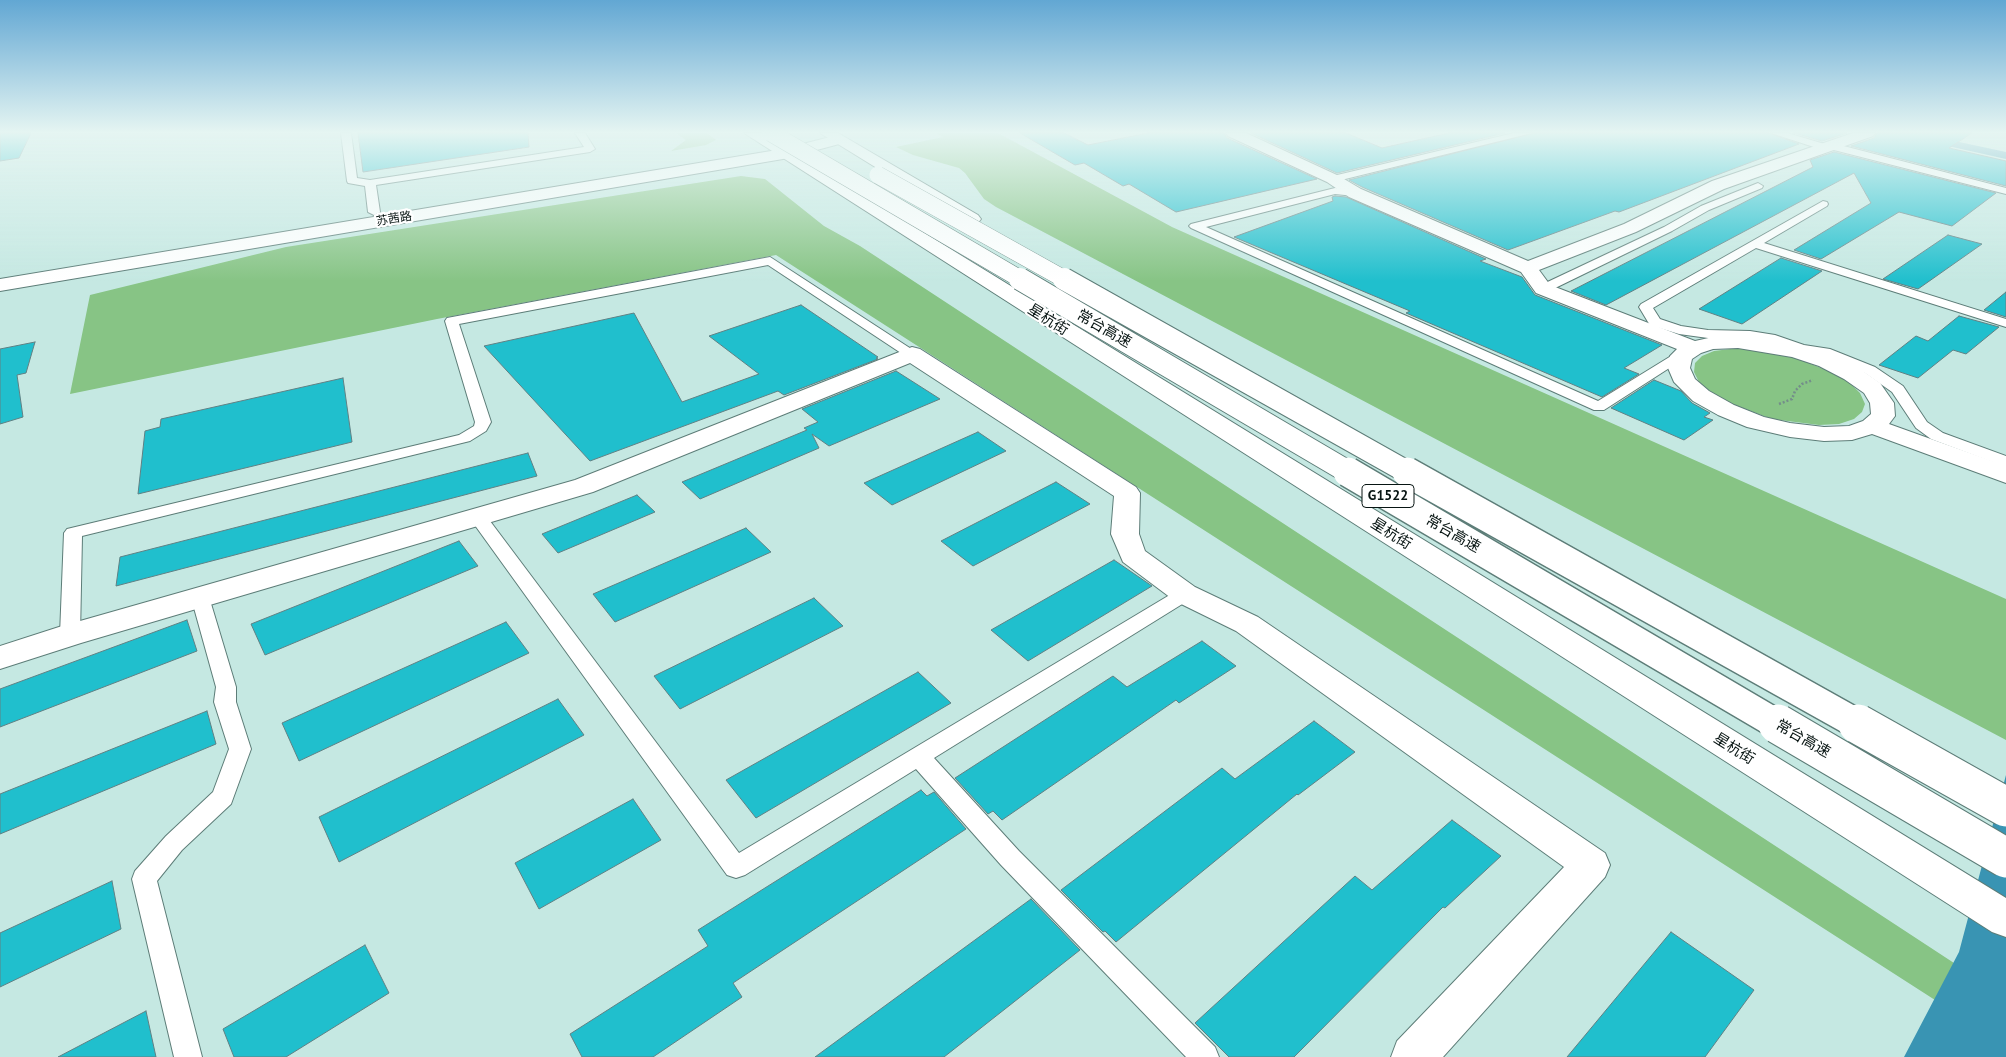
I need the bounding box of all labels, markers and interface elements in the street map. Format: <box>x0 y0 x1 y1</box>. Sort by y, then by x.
street label: 苏茜路 <box>375 209 413 229</box>
street label: 星杭街 <box>1024 300 1072 340</box>
street label: 常台高速 <box>1074 306 1134 352</box>
road number: G1522 <box>1362 484 1414 508</box>
street label: 常台高速 <box>1423 511 1483 557</box>
street label: 星杭街 <box>1367 514 1415 554</box>
street label: 常台高速 <box>1773 716 1833 762</box>
street label: 星杭街 <box>1710 729 1758 769</box>

